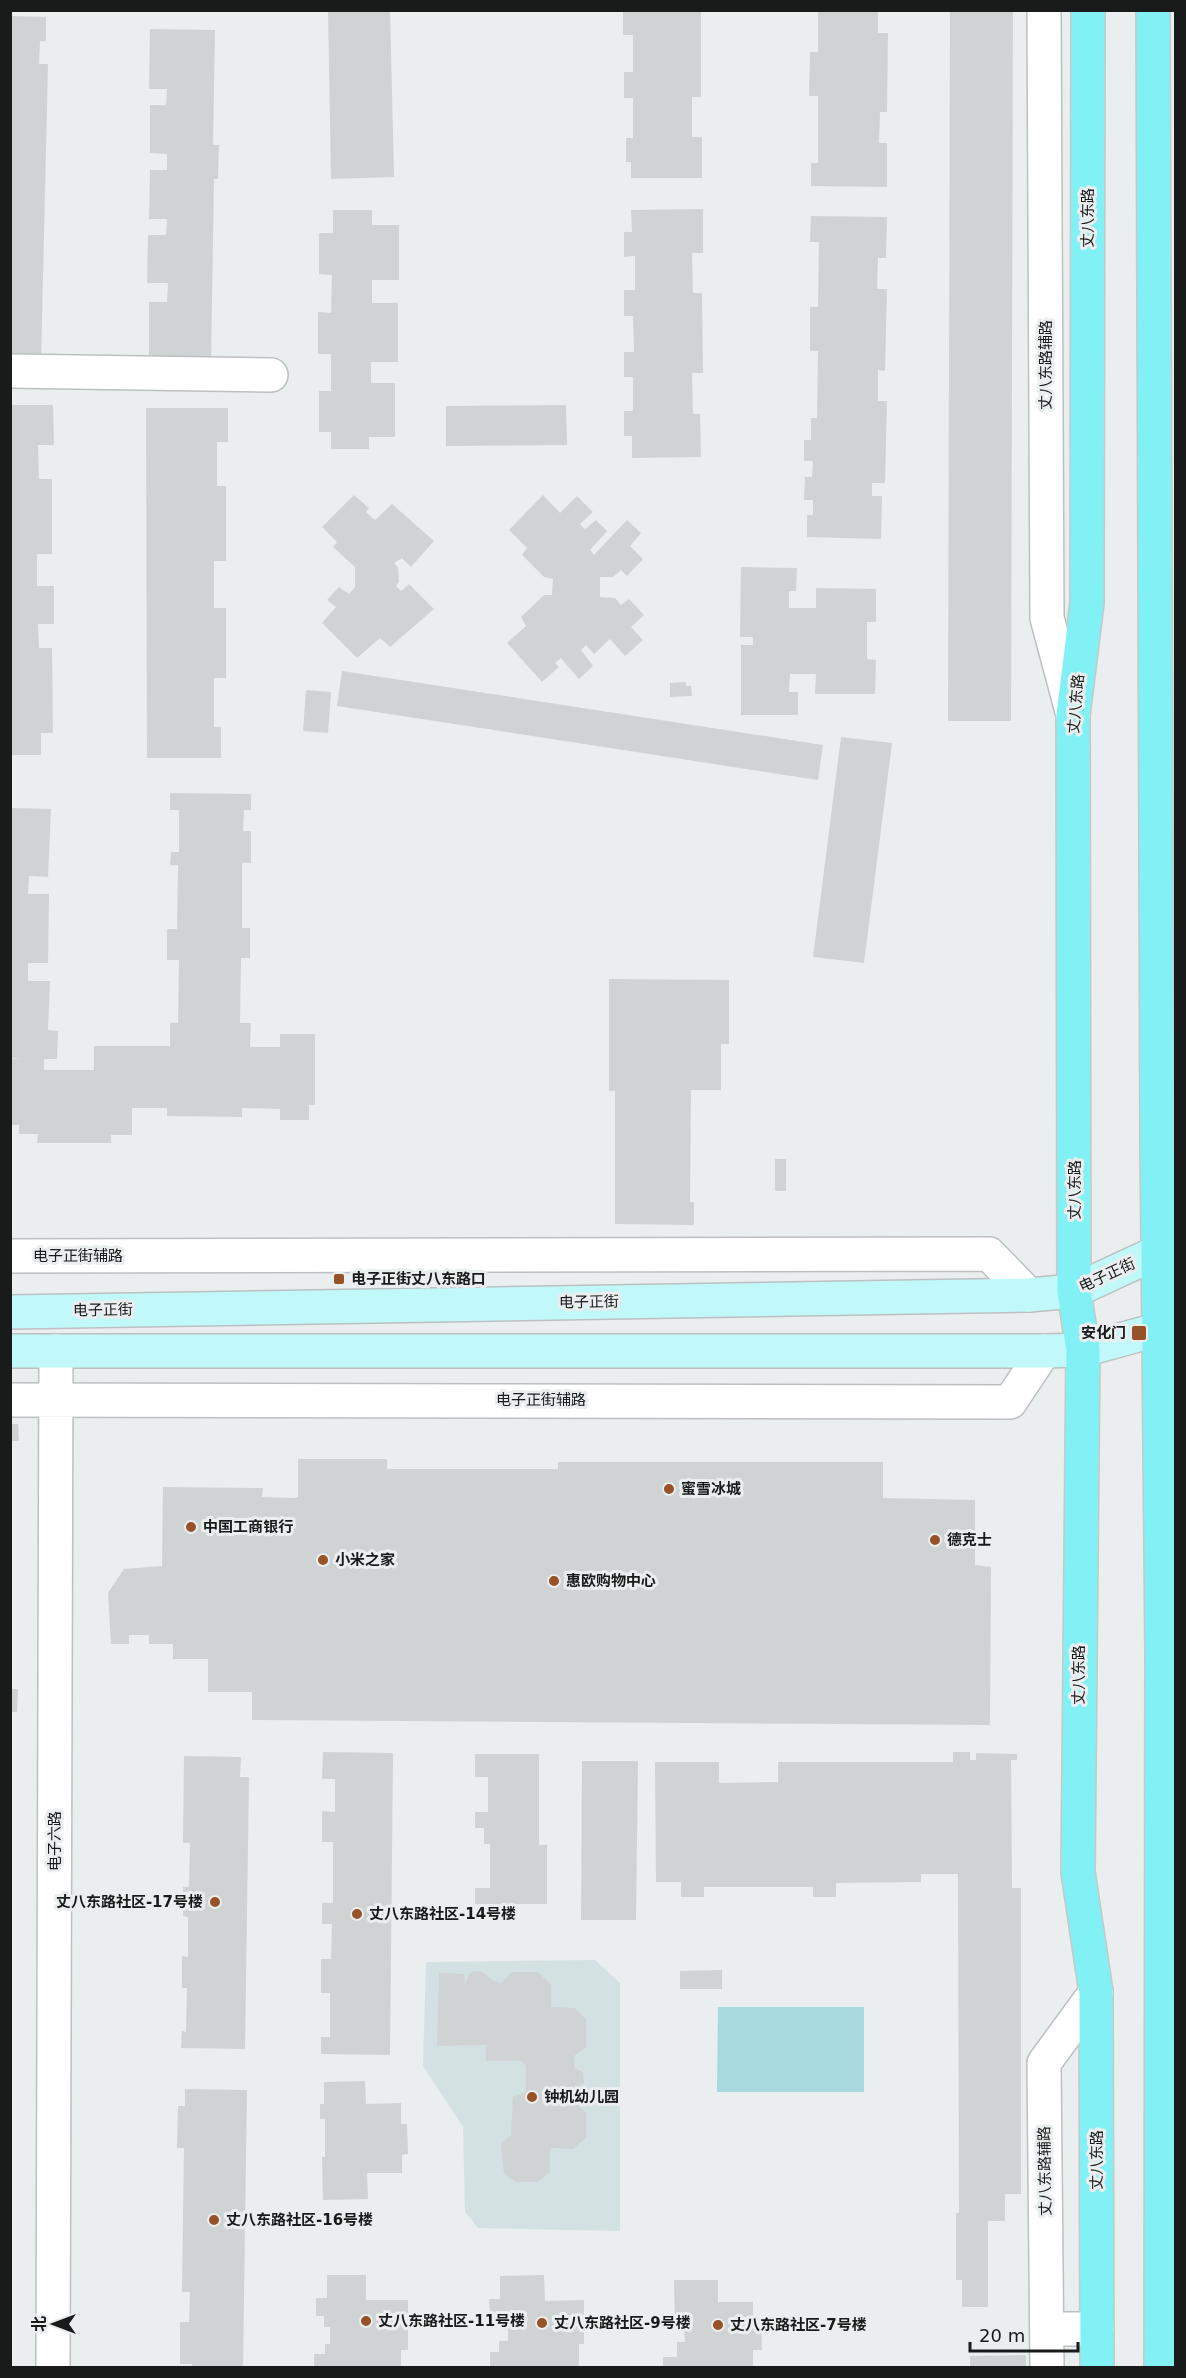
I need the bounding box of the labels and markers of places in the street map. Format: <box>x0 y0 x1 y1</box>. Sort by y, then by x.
place label: 电子正街丈八东路口 <box>351 1270 486 1288</box>
marker: 电子正街丈八东路口 <box>332 1272 346 1286</box>
place label: 安化门 <box>1081 1324 1126 1342</box>
marker: 安化门 <box>1130 1324 1148 1342</box>
place label: 蜜雪冰城 <box>681 1480 741 1498</box>
marker: 蜜雪冰城 <box>662 1482 676 1496</box>
place label: 中国工商银行 <box>203 1518 293 1536</box>
marker: 中国工商银行 <box>184 1520 198 1534</box>
place label: 德克士 <box>947 1531 992 1549</box>
marker: 德克士 <box>928 1533 942 1547</box>
place label: 小米之家 <box>335 1551 395 1569</box>
marker: 小米之家 <box>316 1553 330 1567</box>
place label: 惠欧购物中心 <box>566 1572 656 1590</box>
marker: 惠欧购物中心 <box>547 1574 561 1588</box>
place label: 丈八东路社区-17号楼 <box>56 1893 203 1911</box>
marker: 丈八东路社区-17号楼 <box>208 1895 222 1909</box>
place label: 丈八东路社区-14号楼 <box>369 1905 516 1923</box>
marker: 丈八东路社区-14号楼 <box>350 1907 364 1921</box>
place label: 钟机幼儿园 <box>544 2088 619 2106</box>
marker: 钟机幼儿园 <box>525 2090 539 2104</box>
place label: 丈八东路社区-16号楼 <box>226 2211 373 2229</box>
marker: 丈八东路社区-16号楼 <box>207 2213 221 2227</box>
place label: 丈八东路社区-11号楼 <box>378 2312 525 2330</box>
marker: 丈八东路社区-11号楼 <box>359 2314 373 2328</box>
place label: 丈八东路社区-9号楼 <box>554 2314 691 2332</box>
marker: 丈八东路社区-9号楼 <box>535 2316 549 2330</box>
place label: 丈八东路社区-7号楼 <box>730 2316 867 2334</box>
marker: 丈八东路社区-7号楼 <box>711 2318 725 2332</box>

